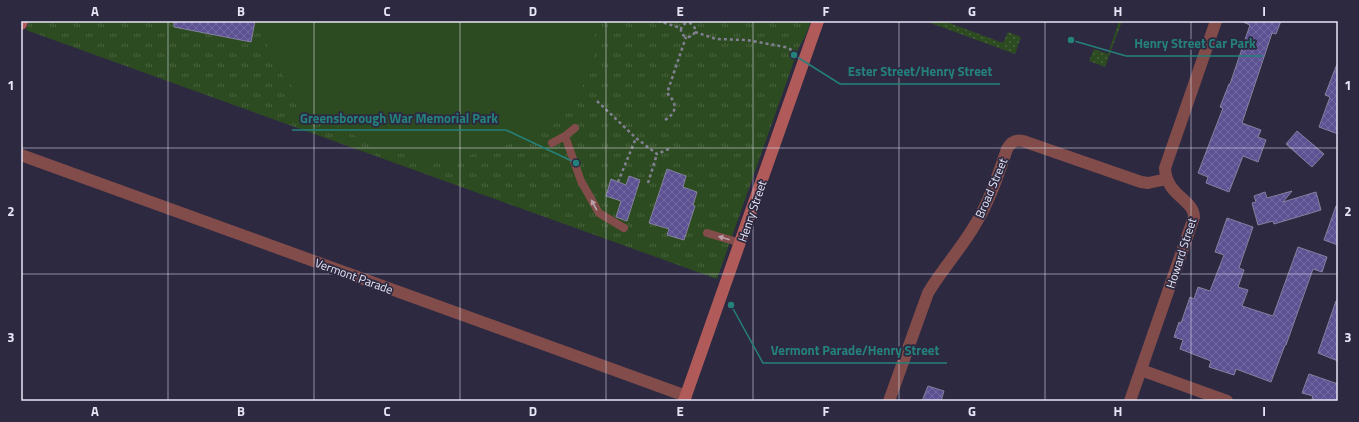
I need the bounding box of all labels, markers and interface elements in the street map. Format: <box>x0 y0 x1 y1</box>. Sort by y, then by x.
text: A <box>91 1 99 21</box>
text: B <box>237 1 245 21</box>
text: C <box>383 1 391 21</box>
text: D <box>529 1 537 21</box>
text: E <box>676 1 684 21</box>
text: F <box>823 1 830 21</box>
text: G <box>968 1 976 21</box>
text: H <box>1114 1 1122 21</box>
text: I <box>1262 1 1266 21</box>
callout: Henry Street Car Park <box>1126 31 1263 56</box>
text: Henry Street Car Park <box>1134 33 1256 53</box>
callout: Ester Street/Henry Street <box>840 59 1000 84</box>
text: Ester Street/Henry Street <box>848 61 992 81</box>
text: 1 <box>7 75 15 95</box>
text: 1 <box>1344 75 1352 95</box>
callout: Greensborough War Memorial Park <box>292 105 506 130</box>
text: Greensborough War Memorial Park <box>300 108 498 128</box>
street label: Broad Street <box>970 154 1012 221</box>
street label: Henry Street <box>733 177 772 244</box>
one-way arrow <box>591 199 598 211</box>
text: 2 <box>7 201 15 221</box>
text: 2 <box>1344 201 1352 221</box>
street label: Howard Street <box>1161 214 1202 291</box>
one-way arrow <box>718 235 730 241</box>
street label: Vermont Parade <box>312 253 396 299</box>
text: 3 <box>7 327 15 347</box>
text: 3 <box>1344 327 1352 347</box>
callout: Vermont Parade/Henry Street <box>763 338 947 363</box>
text: Vermont Parade/Henry Street <box>771 340 939 360</box>
text: A <box>91 401 99 421</box>
text: B <box>237 401 245 421</box>
text: C <box>383 401 391 421</box>
text: D <box>529 401 537 421</box>
text: E <box>676 401 684 421</box>
text: F <box>823 401 830 421</box>
text: G <box>968 401 976 421</box>
text: H <box>1114 401 1122 421</box>
text: I <box>1262 401 1266 421</box>

